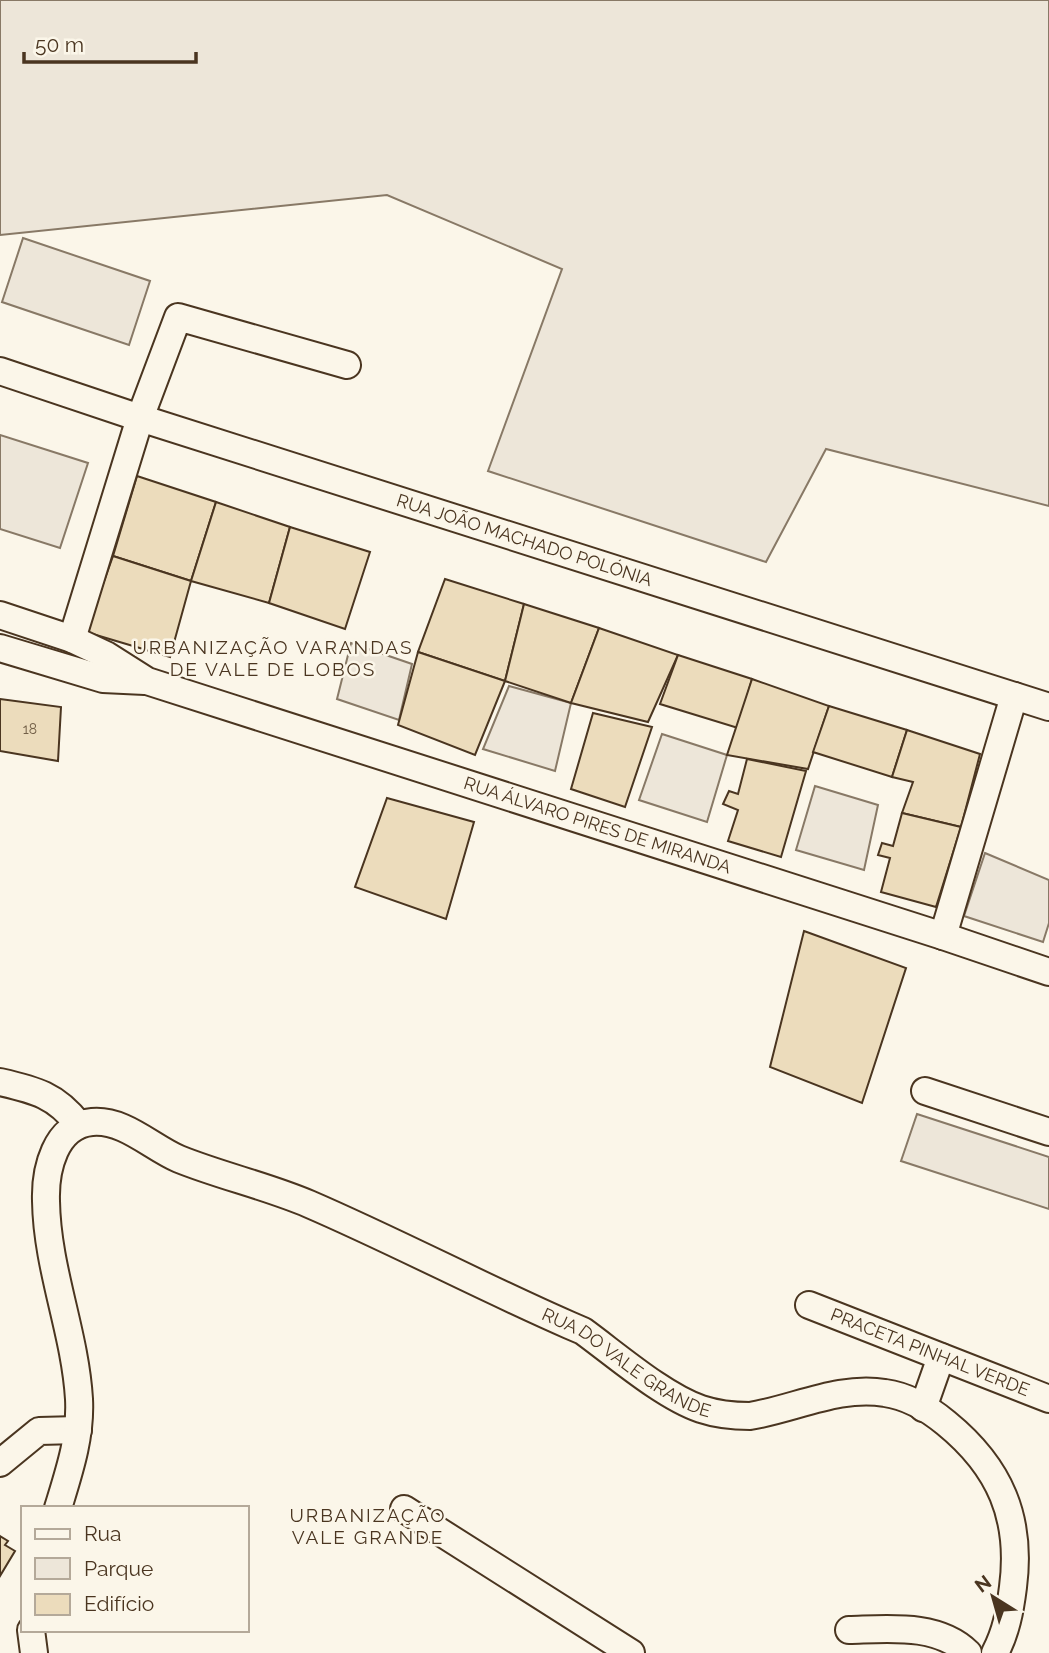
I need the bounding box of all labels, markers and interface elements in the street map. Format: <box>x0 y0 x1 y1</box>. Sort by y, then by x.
scale bar <box>24 21 196 65</box>
text: 50 m <box>35 32 84 57</box>
street label: RUA JOÃO MACHADO POLÓNIA <box>394 489 655 590</box>
district label: URBANIZAÇÃO VARANDAS DE VALE DE LOBOS <box>132 636 414 680</box>
house number: 18 <box>23 721 37 737</box>
street label: RUA ÁLVARO PIRES DE MIRANDA <box>461 772 734 877</box>
street label: RUA DO VALE GRANDE <box>539 1303 713 1421</box>
street label: PRACETA PINHAL VERDE <box>828 1304 1033 1400</box>
district label: URBANIZAÇÃO VALE GRANDE <box>289 1504 447 1548</box>
legend <box>21 1506 248 1632</box>
text: Rua <box>84 1521 121 1546</box>
text: Parque <box>84 1556 153 1581</box>
north arrow <box>958 1562 1028 1632</box>
text: N <box>970 1570 995 1597</box>
text: Edifício <box>84 1591 154 1616</box>

